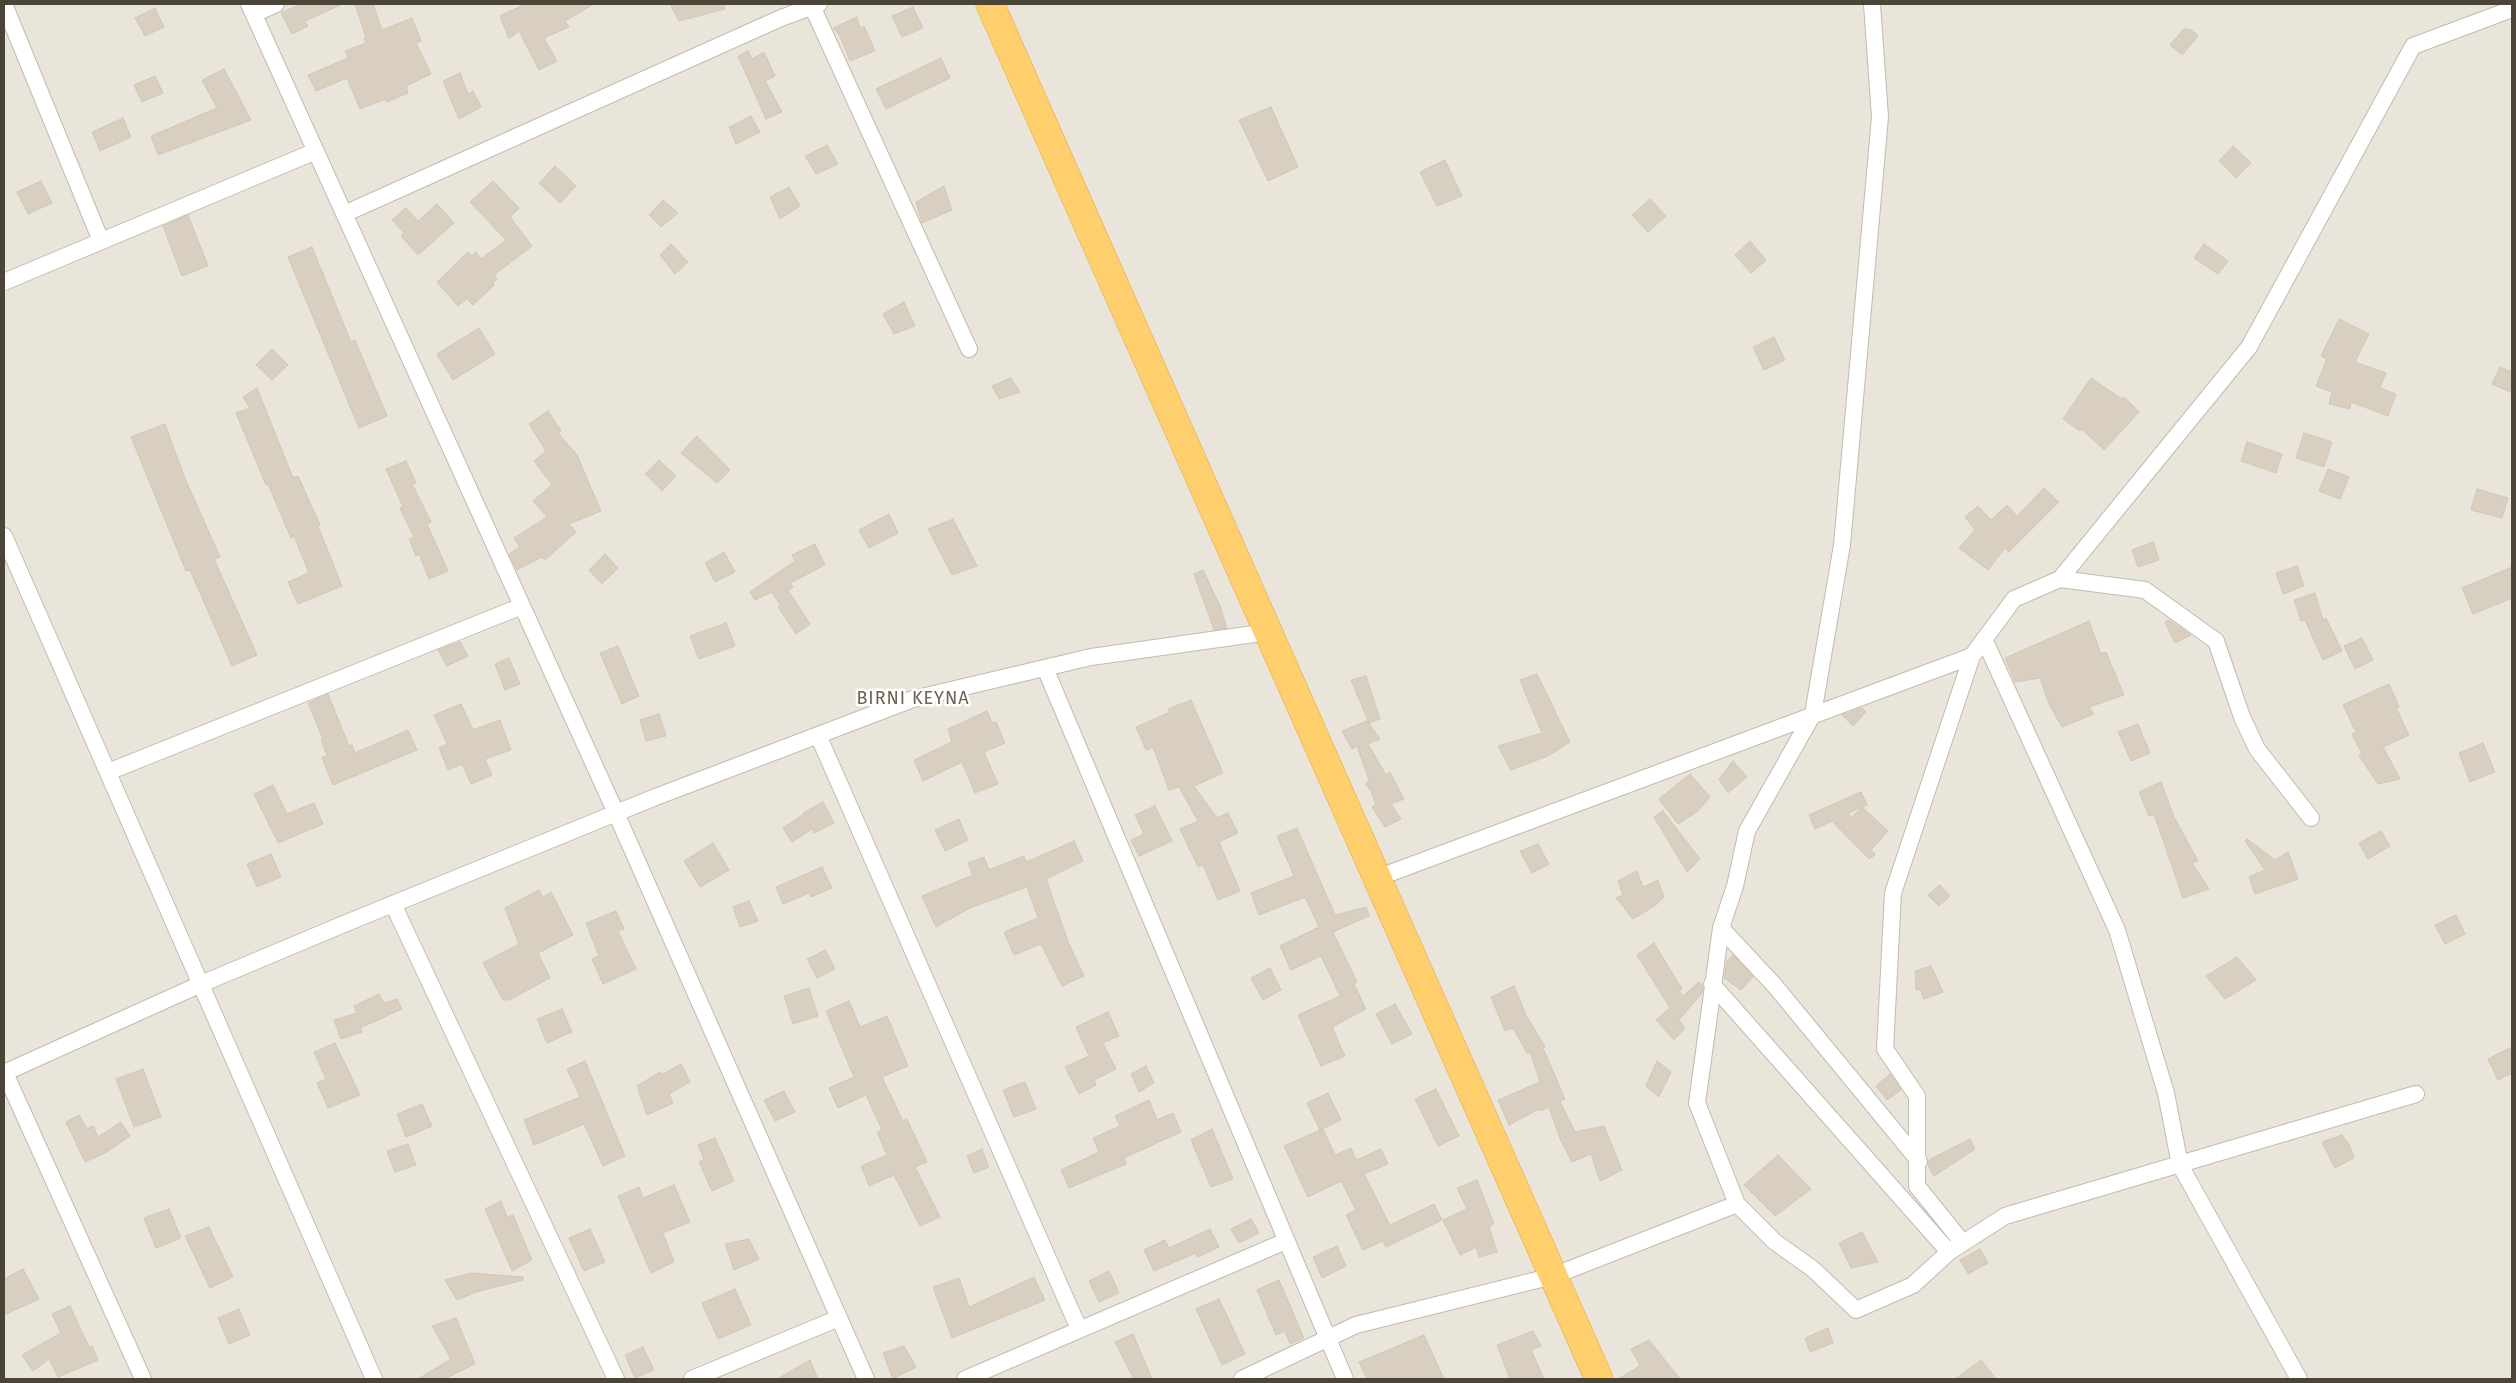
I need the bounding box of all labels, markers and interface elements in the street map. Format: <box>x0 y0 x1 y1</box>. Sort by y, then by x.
district label: BIRNI KEYNA <box>855 688 971 710</box>

